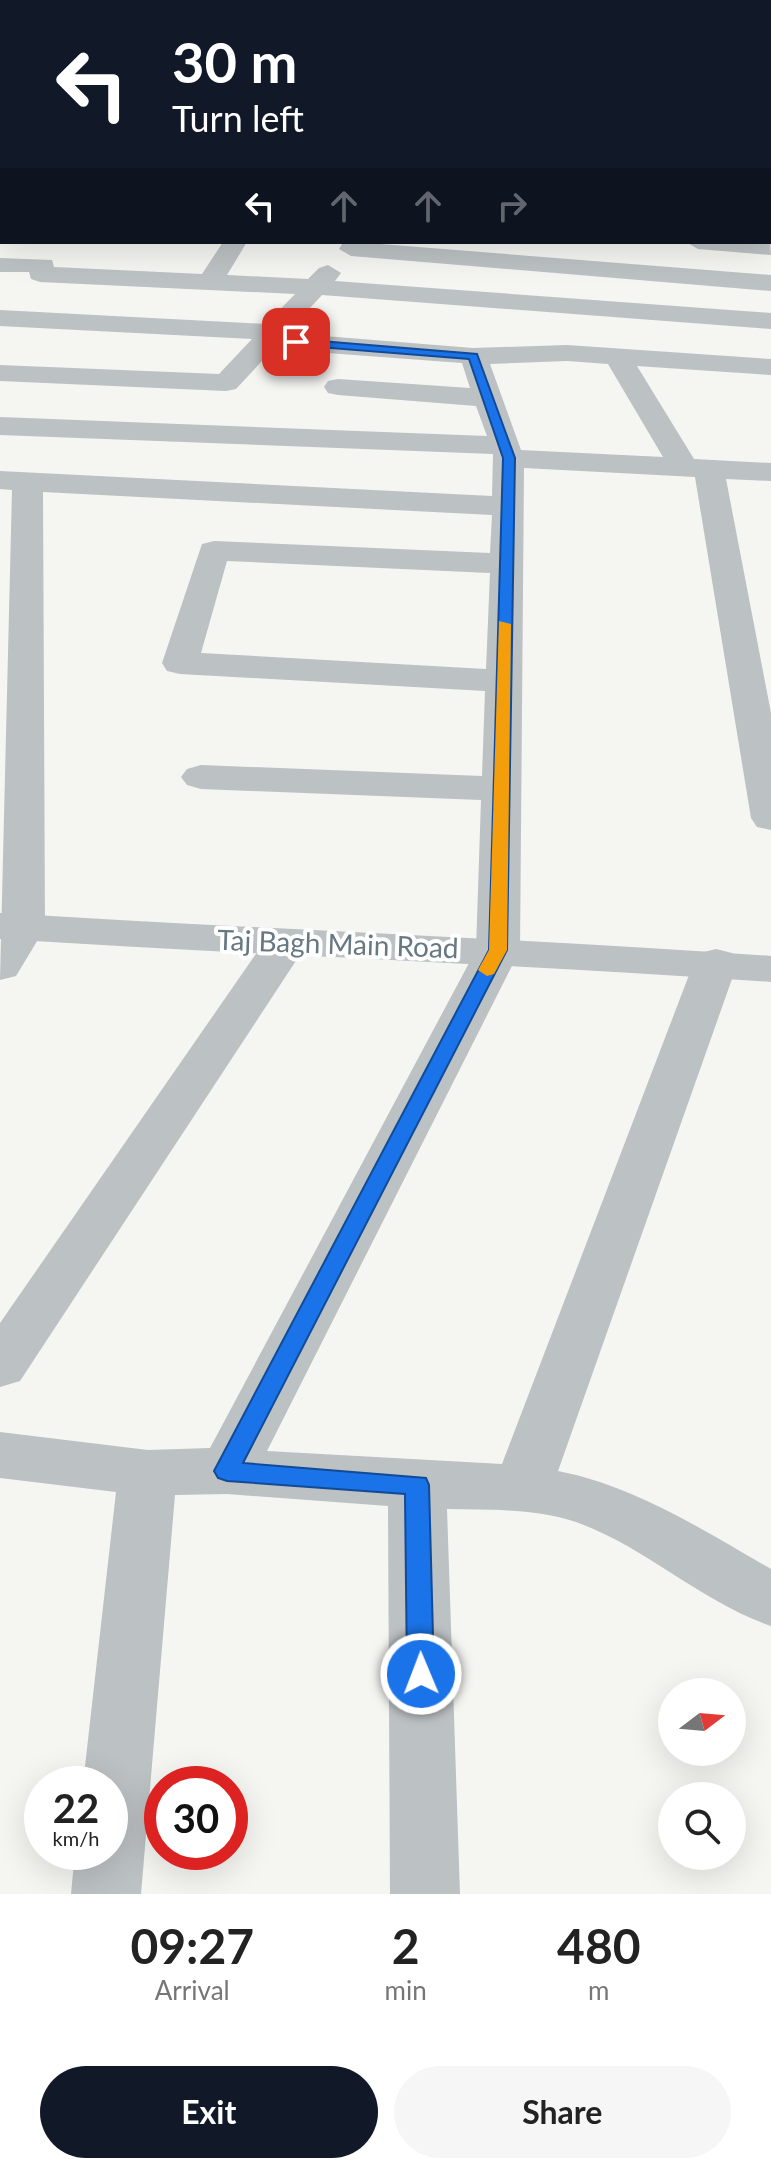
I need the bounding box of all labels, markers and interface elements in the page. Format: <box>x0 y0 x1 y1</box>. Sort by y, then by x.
text: 30 m <box>172 28 297 95</box>
icon: left <box>40 32 144 136</box>
text: Turn left <box>172 96 304 140</box>
icon: left <box>238 184 282 228</box>
icon: ahead <box>322 184 366 228</box>
icon: ahead <box>406 184 450 228</box>
icon: right <box>490 184 534 228</box>
pin <box>262 308 330 376</box>
icon: arrive <box>274 320 318 364</box>
street label: Taj Bagh Main Road <box>217 922 459 964</box>
position arrow <box>379 1632 463 1716</box>
north arrow <box>658 1678 746 1766</box>
map controls <box>658 1678 746 1870</box>
speed limit sign: 30 <box>144 1766 248 1870</box>
button: search <box>658 1782 746 1870</box>
text: 22 <box>53 1784 99 1832</box>
text: km/h <box>53 1826 99 1850</box>
text: 09:27 <box>130 1917 254 1974</box>
text: 2 <box>392 1917 420 1974</box>
text: 480 <box>557 1917 641 1974</box>
text: Arrival <box>155 1974 230 2006</box>
text: min <box>385 1974 427 2006</box>
text: m <box>588 1974 610 2006</box>
button: Exit <box>40 2066 378 2158</box>
button: Share <box>394 2066 731 2158</box>

